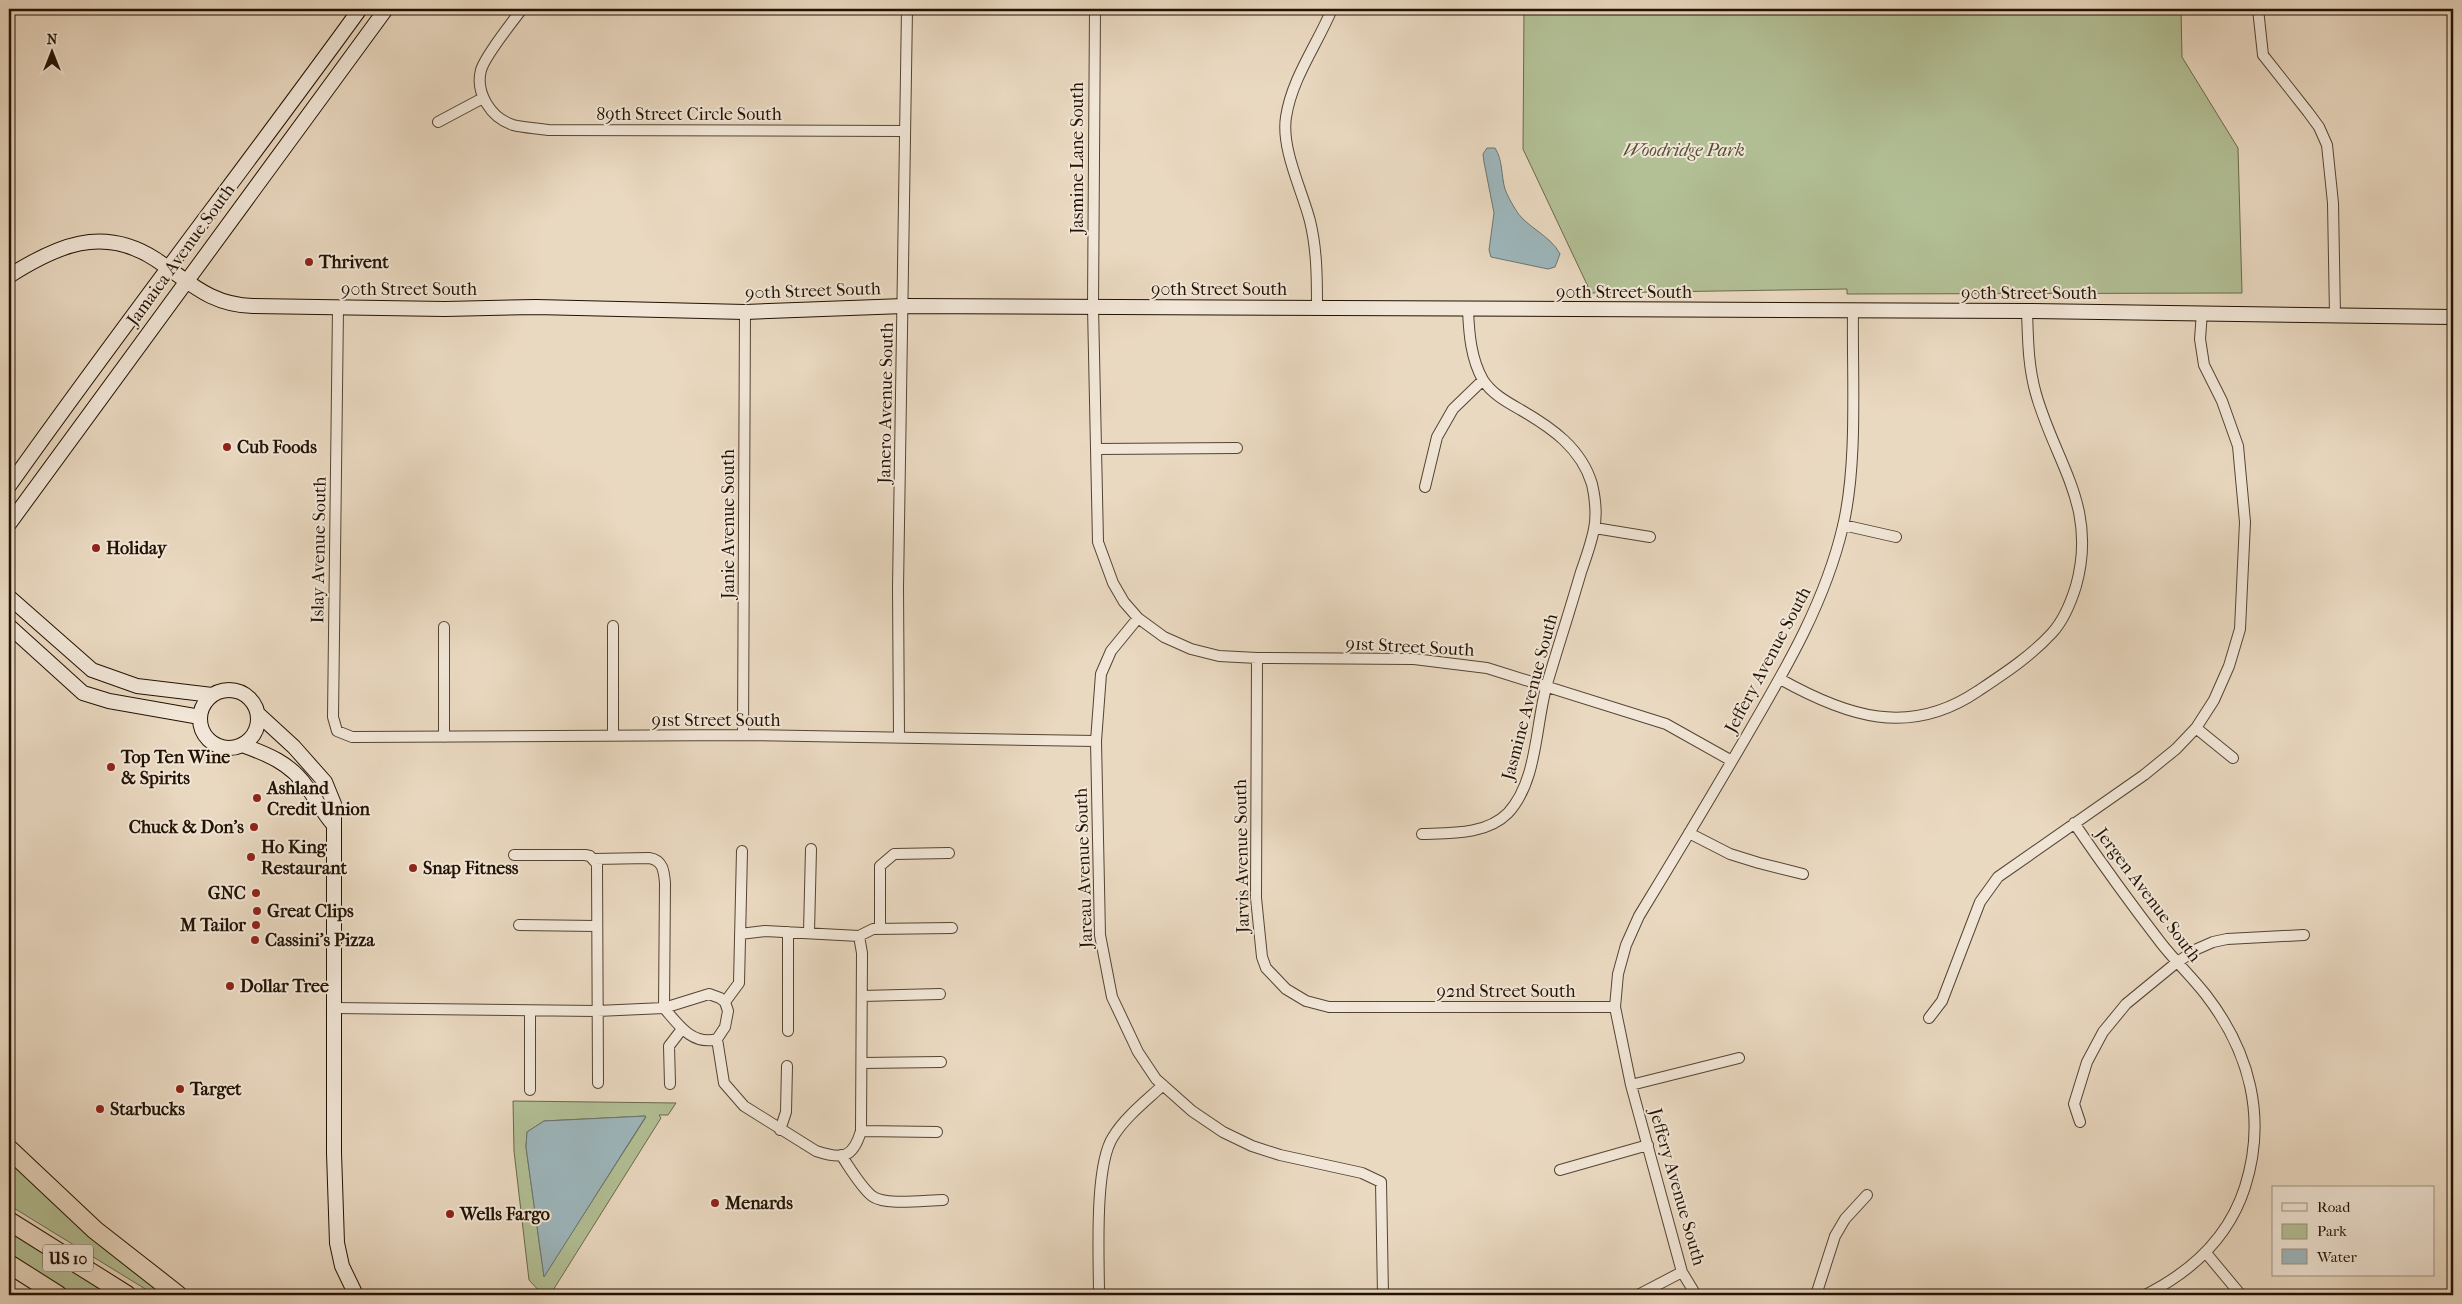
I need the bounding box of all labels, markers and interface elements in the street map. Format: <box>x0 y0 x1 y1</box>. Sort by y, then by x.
north arrow <box>28 28 78 78</box>
text: N <box>47 31 58 48</box>
street label: Jasmine Lane South <box>1067 82 1088 236</box>
street label: 89th Street Circle South <box>596 104 782 125</box>
park label: Woodridge Park <box>1623 140 1745 161</box>
street label: Jamaica Avenue South <box>121 180 240 332</box>
place label: Thrivent <box>318 252 389 273</box>
marker: Thrivent <box>303 256 315 268</box>
street label: 90th Street South <box>745 278 881 304</box>
street label: 90th Street South <box>341 279 477 300</box>
street label: 90th Street South <box>1151 279 1287 300</box>
street label: 90th Street South <box>1556 282 1692 303</box>
street label: 90th Street South <box>1961 283 2097 304</box>
street label: Janero Avenue South <box>874 322 898 486</box>
place label: Cub Foods <box>237 437 317 458</box>
marker: Cub Foods <box>221 441 233 453</box>
street label: Janie Avenue South <box>718 449 739 601</box>
street label: Islay Avenue South <box>307 476 331 624</box>
place label: Holiday <box>106 538 168 559</box>
marker: Holiday <box>90 542 102 554</box>
street label: Jeffery Avenue South <box>1720 583 1815 739</box>
street label: Jasmine Avenue South <box>1497 611 1562 785</box>
street label: 91st Street South <box>1345 633 1475 661</box>
street label: 91st Street South <box>651 710 781 731</box>
place label: Top Ten Wine & Spirits <box>120 747 230 789</box>
marker: Top Ten Wine & Spirits <box>105 761 117 773</box>
place label: Ashland Credit Union <box>266 778 370 820</box>
street label: Jarvis Avenue South <box>1230 779 1254 935</box>
street label: Jareau Avenue South <box>1071 788 1097 950</box>
marker: Ashland Credit Union <box>251 792 263 804</box>
place label: Chuck & Don's <box>129 817 244 838</box>
marker: Chuck & Don's <box>248 821 260 833</box>
street label: Jergen Avenue South <box>2089 822 2205 966</box>
place label: Ho King Restaurant <box>261 837 348 879</box>
marker: Ho King Restaurant <box>245 851 257 863</box>
place label: Snap Fitness <box>423 858 519 879</box>
marker: Snap Fitness <box>407 862 419 874</box>
place label: GNC <box>208 883 246 904</box>
marker: GNC <box>250 887 262 899</box>
place label: Great Clips <box>267 901 354 922</box>
marker: Great Clips <box>251 905 263 917</box>
place label: M Tailor <box>179 915 246 936</box>
marker: M Tailor <box>250 919 262 931</box>
place label: Cassini's Pizza <box>265 930 375 951</box>
marker: Cassini's Pizza <box>249 934 261 946</box>
place label: Dollar Tree <box>240 976 329 997</box>
marker: Dollar Tree <box>224 980 236 992</box>
street label: 92nd Street South <box>1436 981 1576 1002</box>
place label: Target <box>189 1079 242 1100</box>
marker: Target <box>174 1083 186 1095</box>
place label: Starbucks <box>110 1099 185 1120</box>
marker: Starbucks <box>94 1103 106 1115</box>
street label: Jeffery Avenue South <box>1644 1104 1710 1268</box>
legend <box>2272 1186 2434 1276</box>
place label: Menards <box>724 1193 793 1214</box>
marker: Menards <box>709 1197 721 1209</box>
text: Road <box>2317 1198 2351 1216</box>
place label: Wells Fargo <box>459 1204 550 1225</box>
marker: Wells Fargo <box>444 1208 456 1220</box>
text: Park <box>2317 1222 2347 1240</box>
road number: US 10 <box>43 1244 93 1272</box>
text: Water <box>2316 1248 2357 1266</box>

